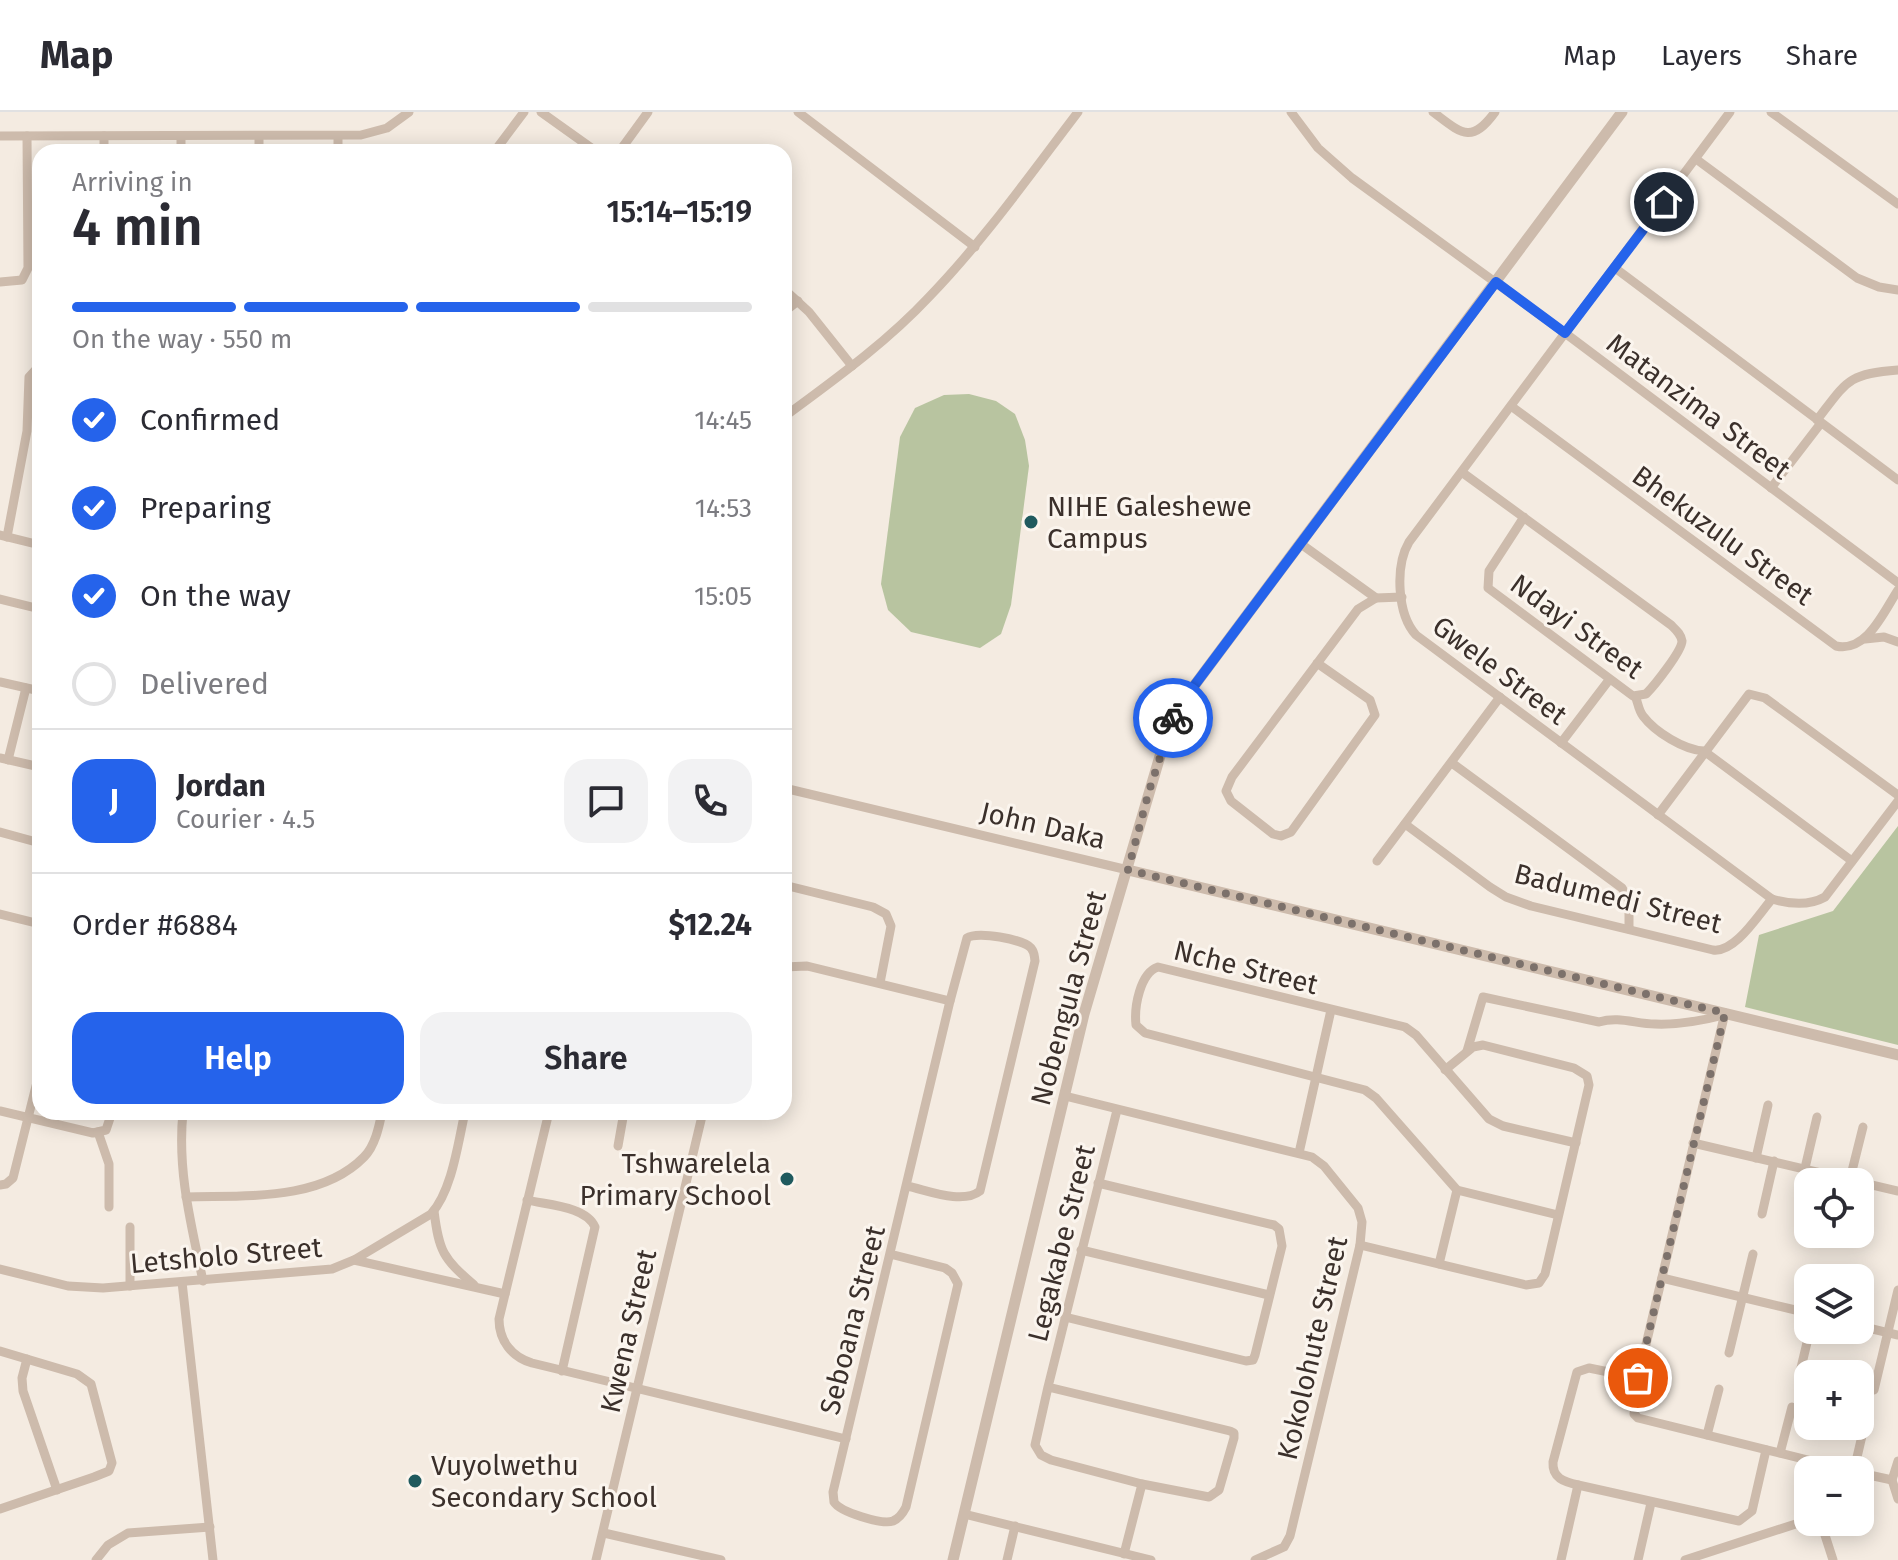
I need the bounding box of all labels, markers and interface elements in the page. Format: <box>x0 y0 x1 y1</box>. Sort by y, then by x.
text: Map <box>40 32 113 78</box>
text: Map <box>1563 39 1617 72</box>
text: Layers <box>1661 39 1742 72</box>
text: Share <box>1786 39 1858 72</box>
text: Arriving in <box>72 167 193 198</box>
pin <box>1630 168 1698 236</box>
icon: home <box>1642 180 1686 224</box>
text: 15:14–15:19 <box>607 194 752 230</box>
text: 4 min <box>72 196 203 259</box>
text: On the way · 550 m <box>72 324 292 355</box>
street label: Matanzima Street <box>1600 327 1798 487</box>
icon: check <box>72 398 116 442</box>
text: Confirmed <box>140 402 280 438</box>
text: 14:45 <box>694 405 752 436</box>
street label: Bhekuzulu Street <box>1626 459 1820 613</box>
icon: check <box>72 486 116 530</box>
text: Preparing <box>140 490 271 526</box>
place label: NIHE Galeshewe Campus <box>1047 490 1252 555</box>
text: 14:53 <box>695 493 752 524</box>
marker: NIHE Galeshewe Campus <box>1022 513 1040 531</box>
street label: Ndayi Street <box>1504 567 1650 686</box>
icon: check <box>72 574 116 618</box>
text: On the way <box>140 578 291 614</box>
text: 15:05 <box>694 581 752 612</box>
street label: Gwele Street <box>1426 609 1574 732</box>
text: Delivered <box>140 666 269 702</box>
courier <box>1133 678 1213 758</box>
icon: bike <box>1151 696 1195 740</box>
button: chat <box>564 759 648 843</box>
button: phone <box>668 759 752 843</box>
text: Jordan <box>176 768 266 804</box>
text: J <box>109 783 119 819</box>
street label: John Daka <box>977 795 1109 856</box>
text: Courier · 4.5 <box>176 804 315 835</box>
street label: Badumedi Street <box>1511 857 1726 940</box>
street label: Nobengula Street <box>1024 886 1113 1109</box>
text: Order #6884 <box>72 907 238 943</box>
text: $12.24 <box>668 907 752 943</box>
street label: Nche Street <box>1170 934 1322 1002</box>
button: Help <box>72 1012 404 1104</box>
button: Share <box>420 1012 752 1104</box>
street label: Legakabe Street <box>1021 1140 1102 1345</box>
place label: Tshwarelela Primary School <box>579 1147 771 1212</box>
map controls <box>1794 1168 1874 1536</box>
button: locate <box>1794 1168 1874 1248</box>
marker: Tshwarelela Primary School <box>778 1170 796 1188</box>
street label: Seboana Street <box>813 1221 892 1418</box>
street label: Letsholo Street <box>129 1231 324 1280</box>
street label: Kokolohute Street <box>1271 1232 1354 1463</box>
street label: Kwena Street <box>594 1245 664 1416</box>
button: layers <box>1794 1264 1874 1344</box>
pin <box>1604 1344 1672 1412</box>
icon: bag <box>1616 1356 1660 1400</box>
button: + <box>1794 1360 1874 1440</box>
place label: Vuyolwethu Secondary School <box>431 1449 657 1514</box>
button: − <box>1794 1456 1874 1536</box>
marker: Vuyolwethu Secondary School <box>406 1472 424 1490</box>

